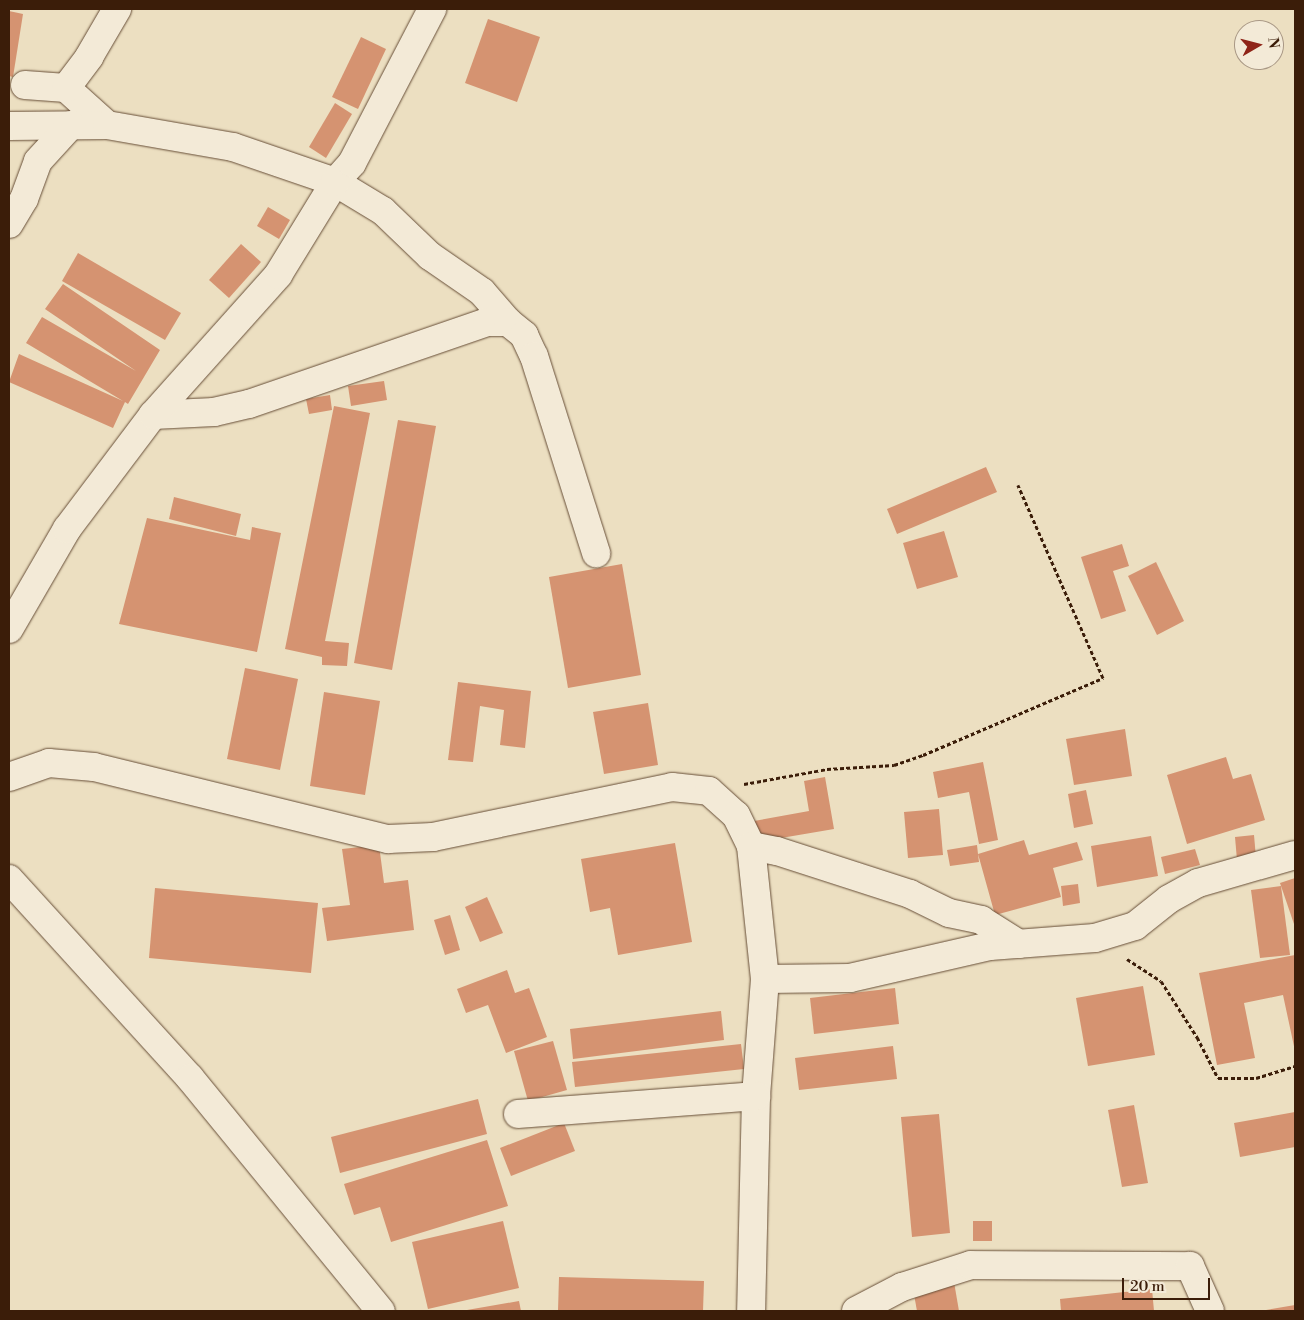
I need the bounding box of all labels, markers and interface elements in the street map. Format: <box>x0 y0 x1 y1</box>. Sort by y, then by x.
north arrow <box>1234 20 1284 70</box>
text: N <box>1263 36 1283 50</box>
scale bar <box>1124 1268 1212 1300</box>
text: 20 m <box>1130 1277 1165 1296</box>

